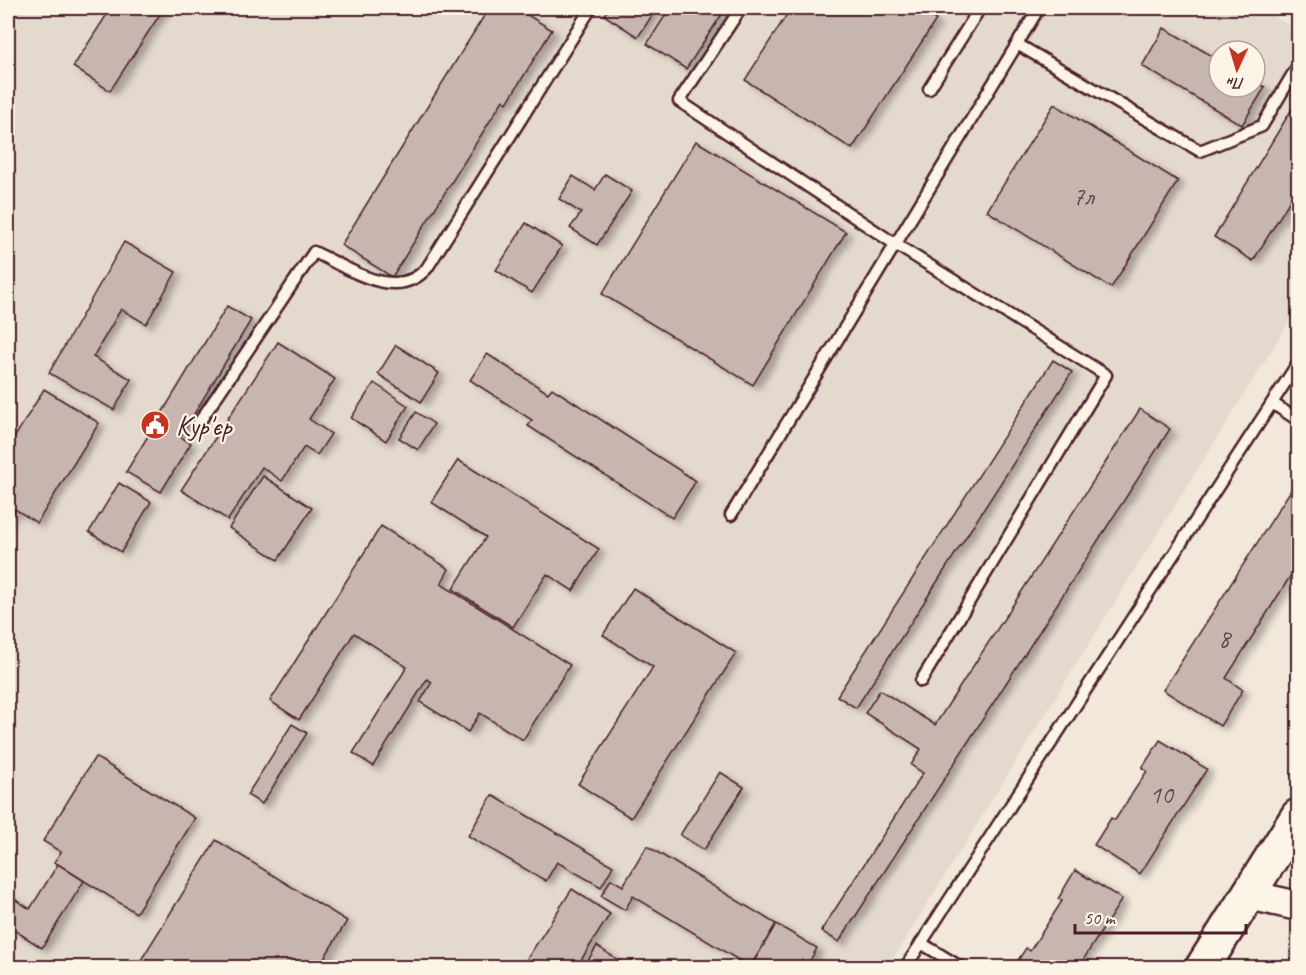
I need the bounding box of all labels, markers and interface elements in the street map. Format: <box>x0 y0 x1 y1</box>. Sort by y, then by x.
north arrow <box>1207 39 1267 99</box>
text: Пн <box>1226 72 1245 94</box>
house number: 7л <box>1073 180 1095 213</box>
place label: Кур'єр <box>176 408 233 443</box>
public building icon: Кур'єр <box>139 409 171 441</box>
house number: 8 <box>1218 622 1232 655</box>
house number: 10 <box>1149 778 1175 811</box>
scale bar <box>1075 897 1246 935</box>
text: 50 m <box>1084 907 1117 929</box>

